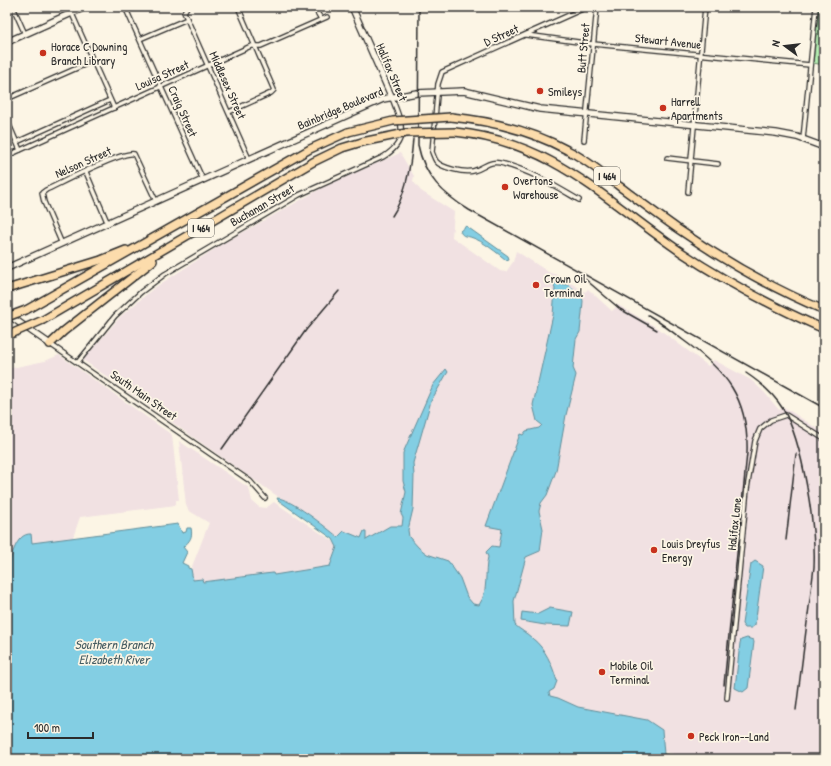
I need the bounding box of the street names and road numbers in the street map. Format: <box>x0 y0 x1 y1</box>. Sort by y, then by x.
street label: D Street <box>481 19 522 50</box>
street label: Butt Street <box>572 22 594 74</box>
street label: Stewart Avenue <box>634 29 702 53</box>
street label: Halifax Street <box>372 40 412 104</box>
street label: Middlesex Street <box>205 48 251 122</box>
street label: Louisa Street <box>133 55 192 94</box>
street label: Bainbridge Boulevard <box>295 82 386 134</box>
street label: Craig Street <box>164 83 202 140</box>
street label: Nelson Street <box>52 142 115 182</box>
road number: I 464 <box>594 167 620 185</box>
street label: Buchanan Street <box>227 179 298 230</box>
road number: I 464 <box>188 219 214 237</box>
street label: South Main Street <box>107 366 181 425</box>
street label: Halifax Lane <box>723 497 745 551</box>

